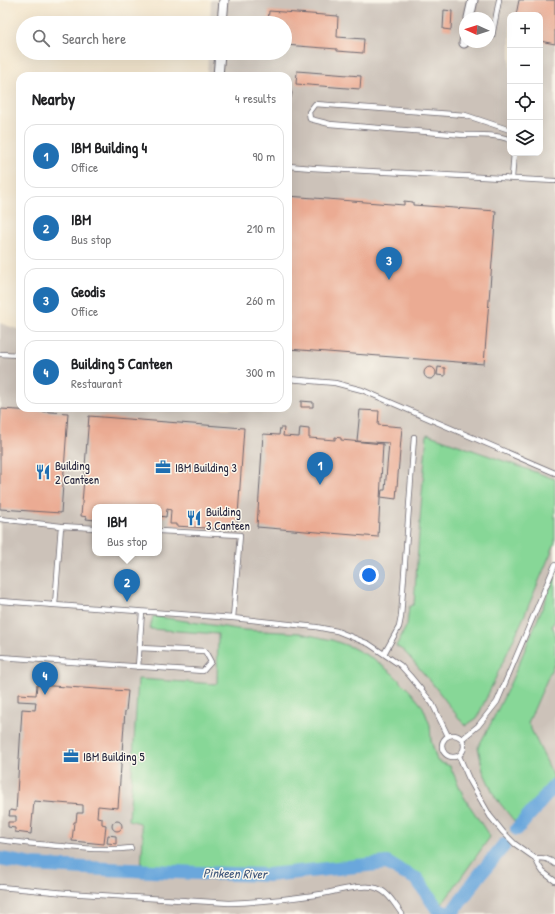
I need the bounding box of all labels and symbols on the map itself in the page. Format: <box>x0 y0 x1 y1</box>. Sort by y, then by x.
north arrow <box>459 12 495 48</box>
pin: 3 <box>376 247 402 280</box>
pin: 1 <box>307 452 333 485</box>
place label: Building 2 Canteen <box>55 457 99 488</box>
office icon: IBM Building 3 <box>154 458 172 476</box>
place label: IBM Building 3 <box>175 459 237 476</box>
restaurant icon: Building 2 Canteen <box>34 463 52 481</box>
place label: Building 3 Canteen <box>206 503 250 534</box>
restaurant icon: Building 3 Canteen <box>185 509 203 527</box>
your location <box>359 565 379 585</box>
pin: 2 <box>114 569 140 602</box>
pin: 4 <box>32 662 58 695</box>
office icon: IBM Building 5 <box>62 747 80 765</box>
place label: IBM Building 5 <box>83 748 145 765</box>
water label: Pinkeen River <box>203 863 269 883</box>

